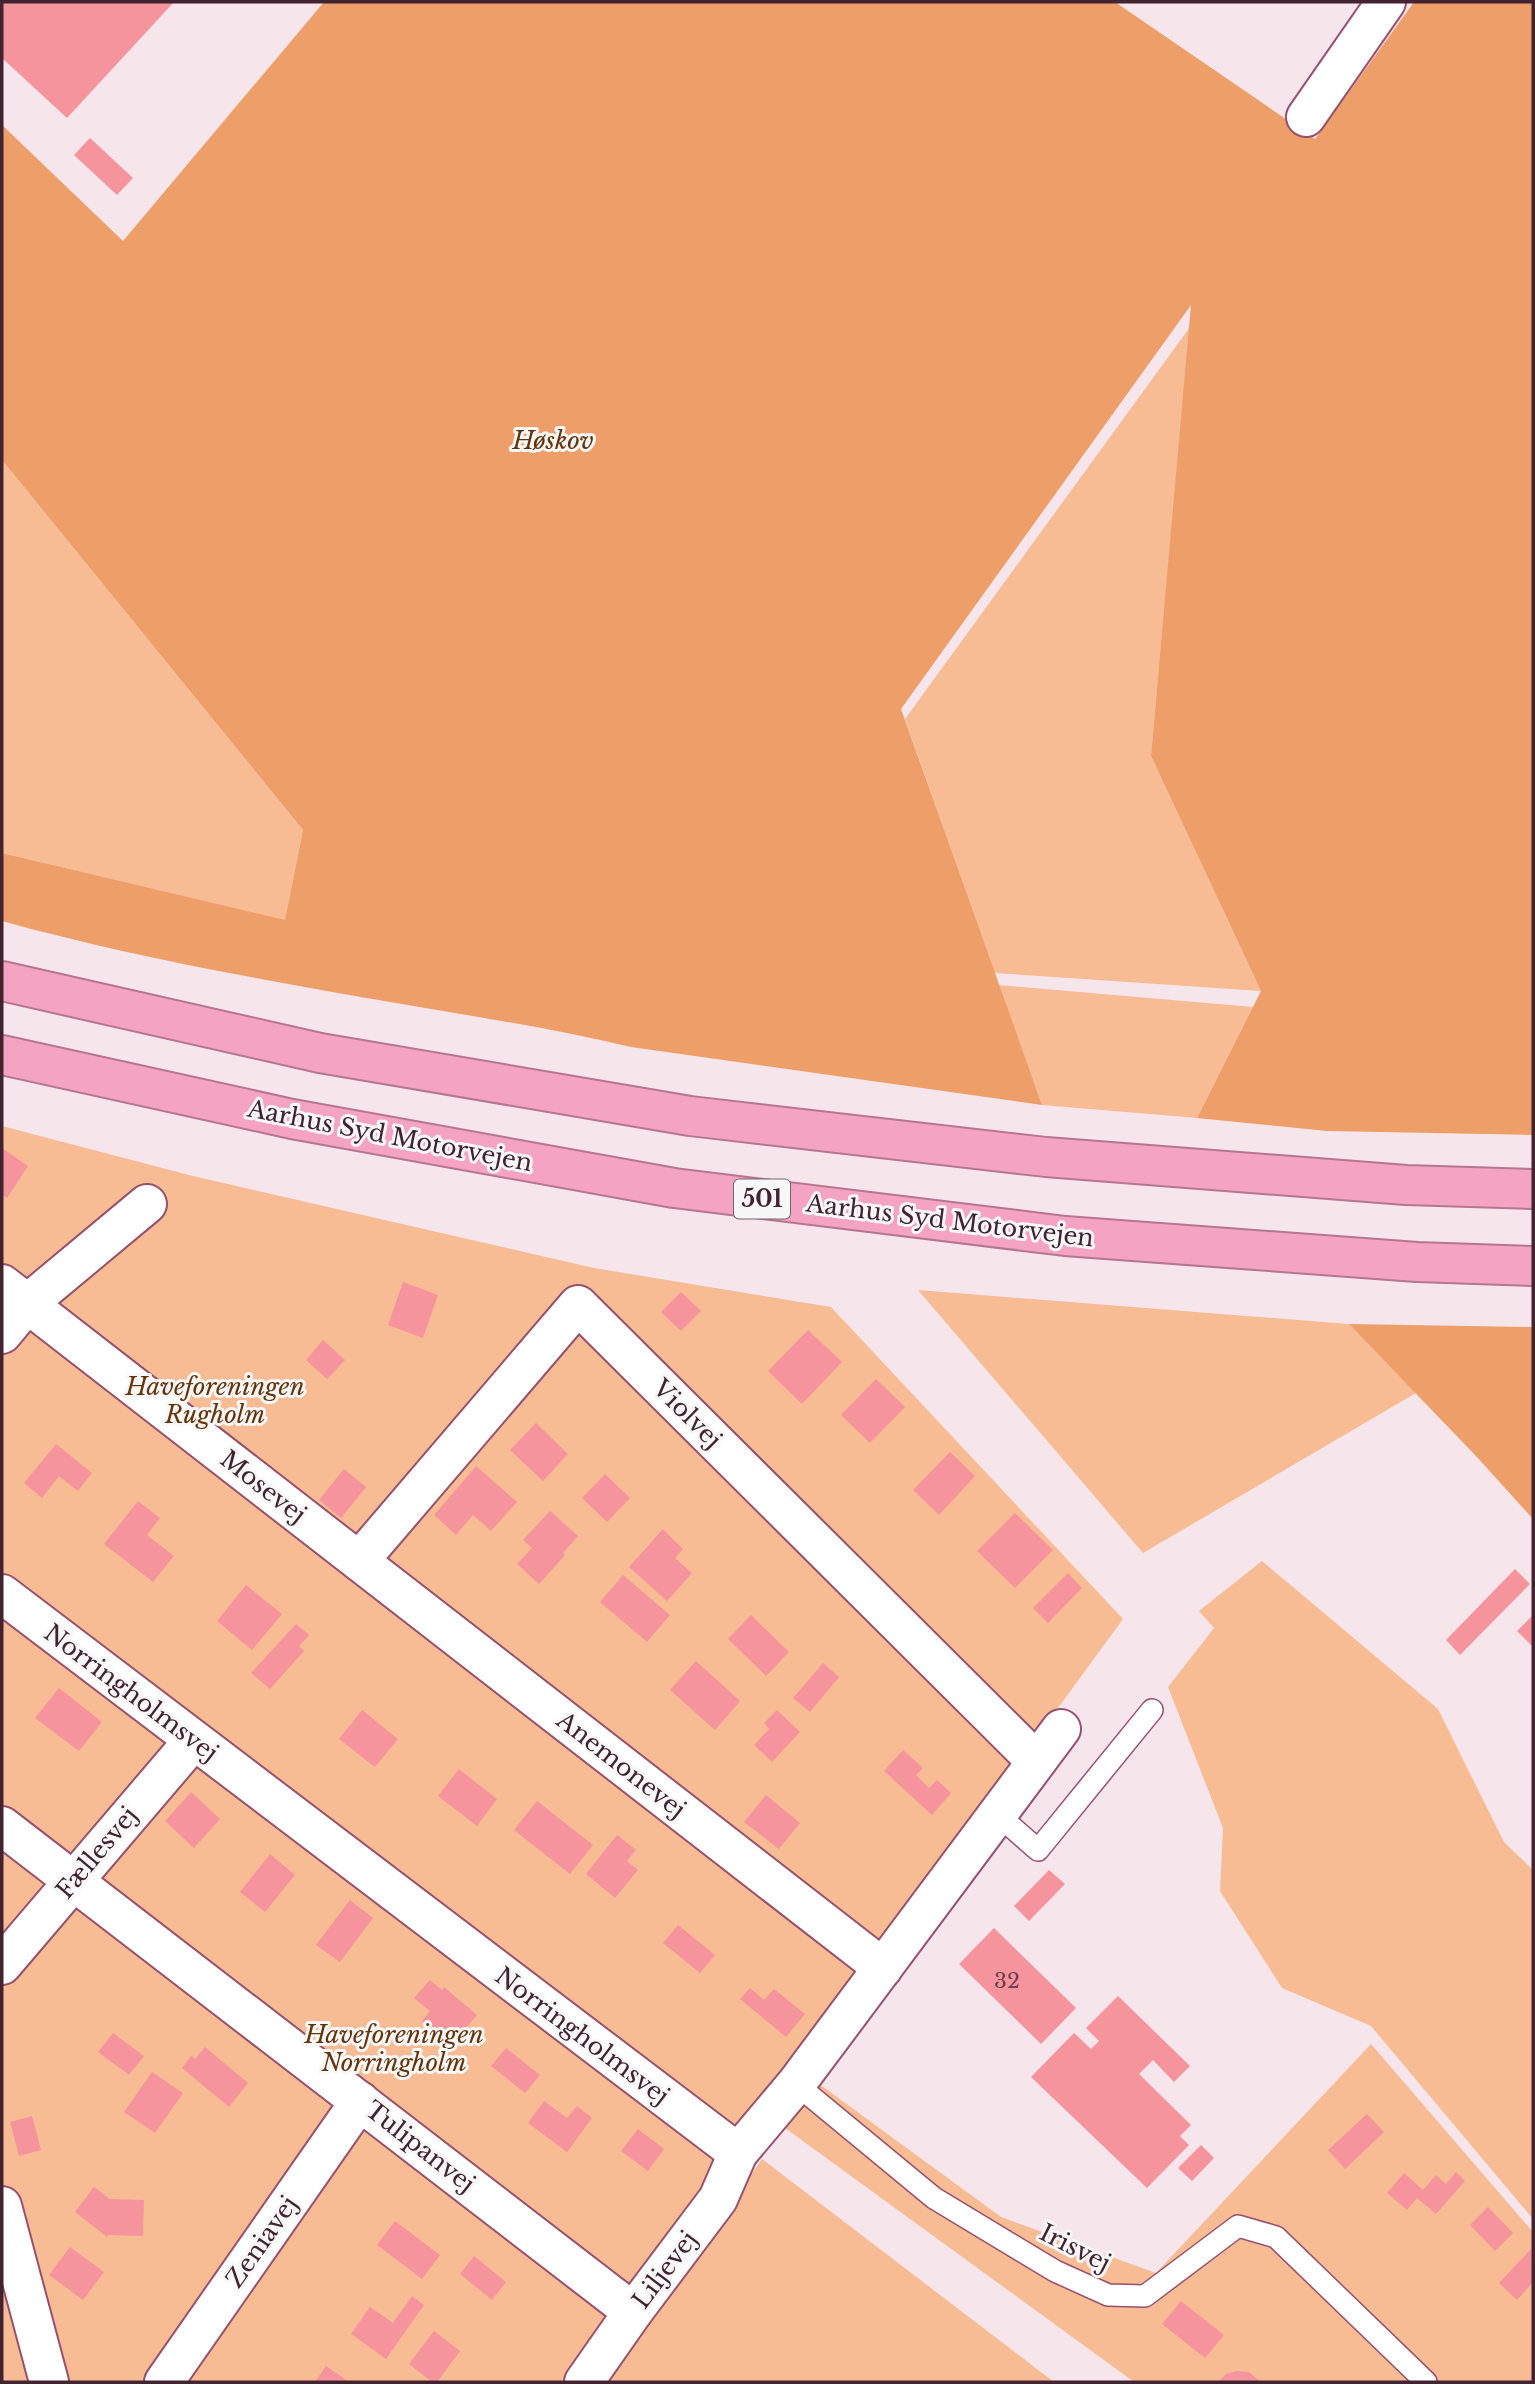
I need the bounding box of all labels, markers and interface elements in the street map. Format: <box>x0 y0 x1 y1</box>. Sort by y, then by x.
park label: Høskov <box>511 426 594 455</box>
street label: Aarhus Syd Motorvejen <box>244 1093 535 1177</box>
road number: 501 <box>734 1180 790 1218</box>
street label: Aarhus Syd Motorvejen <box>804 1188 1096 1253</box>
park label: Haveforeningen Rugholm <box>125 1372 304 1429</box>
street label: Violvej <box>646 1373 728 1454</box>
street label: Mosevej <box>215 1444 312 1529</box>
street label: Norringholmsvej <box>39 1618 224 1767</box>
street label: Anemonevej <box>550 1705 691 1824</box>
street label: Fællesvej <box>50 1801 143 1904</box>
street label: Norringholmsvej <box>490 1961 675 2110</box>
house number: 32 <box>994 1968 1020 1994</box>
park label: Haveforeningen Norringholm <box>304 2020 483 2077</box>
street label: Tulipanvej <box>360 2095 481 2198</box>
street label: Zeniavej <box>220 2190 304 2293</box>
street label: Irisvej <box>1035 2218 1115 2278</box>
street label: Liljevej <box>626 2225 703 2314</box>

